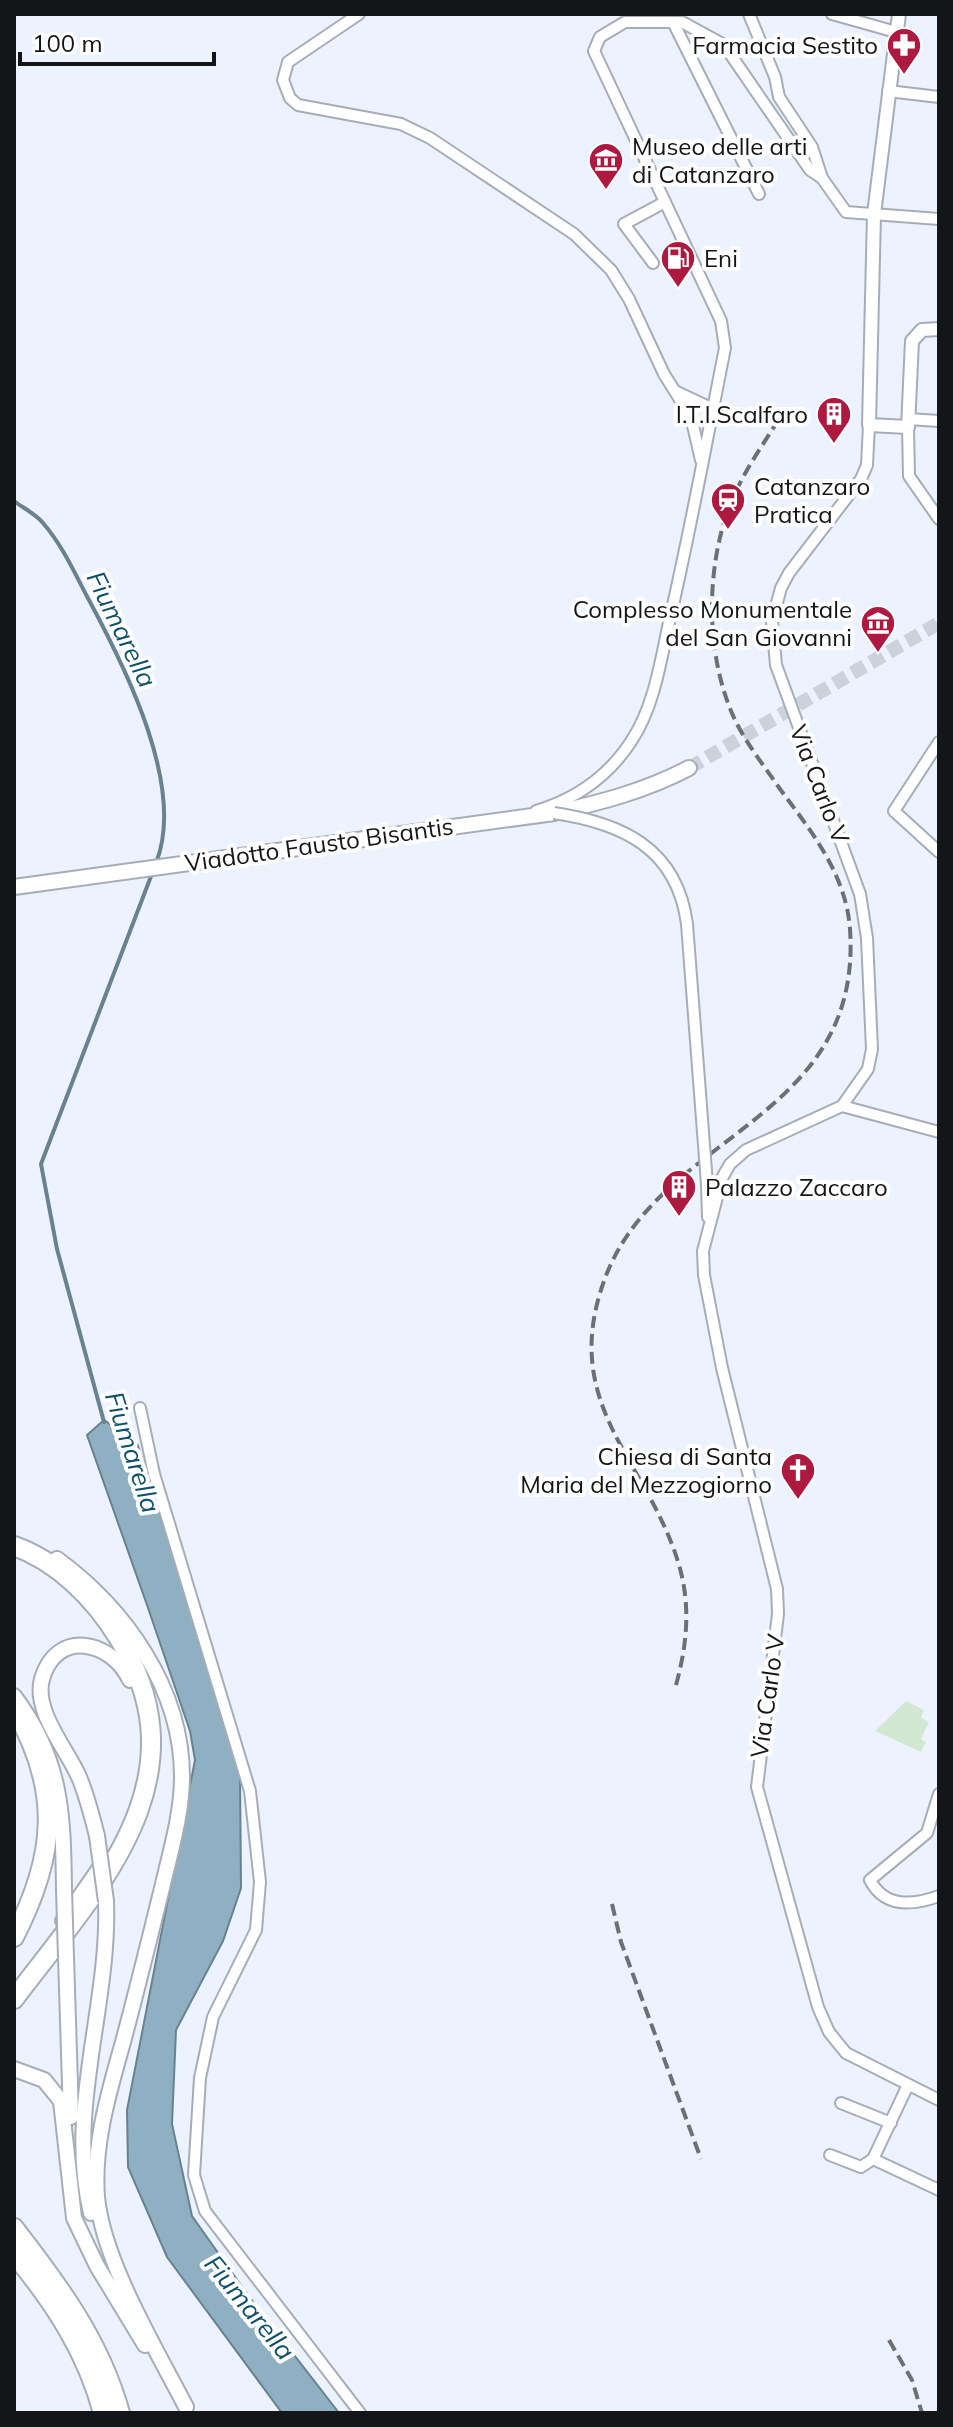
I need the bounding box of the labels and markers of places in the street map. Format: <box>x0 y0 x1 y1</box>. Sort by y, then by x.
pharmacy icon: Farmacia Sestito <box>885 26 923 76</box>
place label: Farmacia Sestito <box>692 30 878 60</box>
place label: Museo delle arti di Catanzaro <box>632 131 807 189</box>
museum icon: Museo delle arti di Catanzaro <box>587 141 625 191</box>
fuel station icon: Eni <box>659 239 697 289</box>
place label: Eni <box>704 243 738 273</box>
building icon: I.T.I.Scalfaro <box>815 395 853 445</box>
place label: I.T.I.Scalfaro <box>676 399 808 429</box>
place label: Catanzaro Pratica <box>754 471 870 529</box>
station icon: Catanzaro Pratica <box>709 481 747 531</box>
place label: Complesso Monumentale del San Giovanni <box>573 594 852 652</box>
museum icon: Complesso Monumentale del San Giovanni <box>859 604 897 654</box>
building icon: Palazzo Zaccaro <box>660 1168 698 1218</box>
place label: Palazzo Zaccaro <box>705 1172 888 1202</box>
place label: Chiesa di Santa Maria del Mezzogiorno <box>520 1441 772 1499</box>
church icon: Chiesa di Santa Maria del Mezzogiorno <box>779 1451 817 1501</box>

